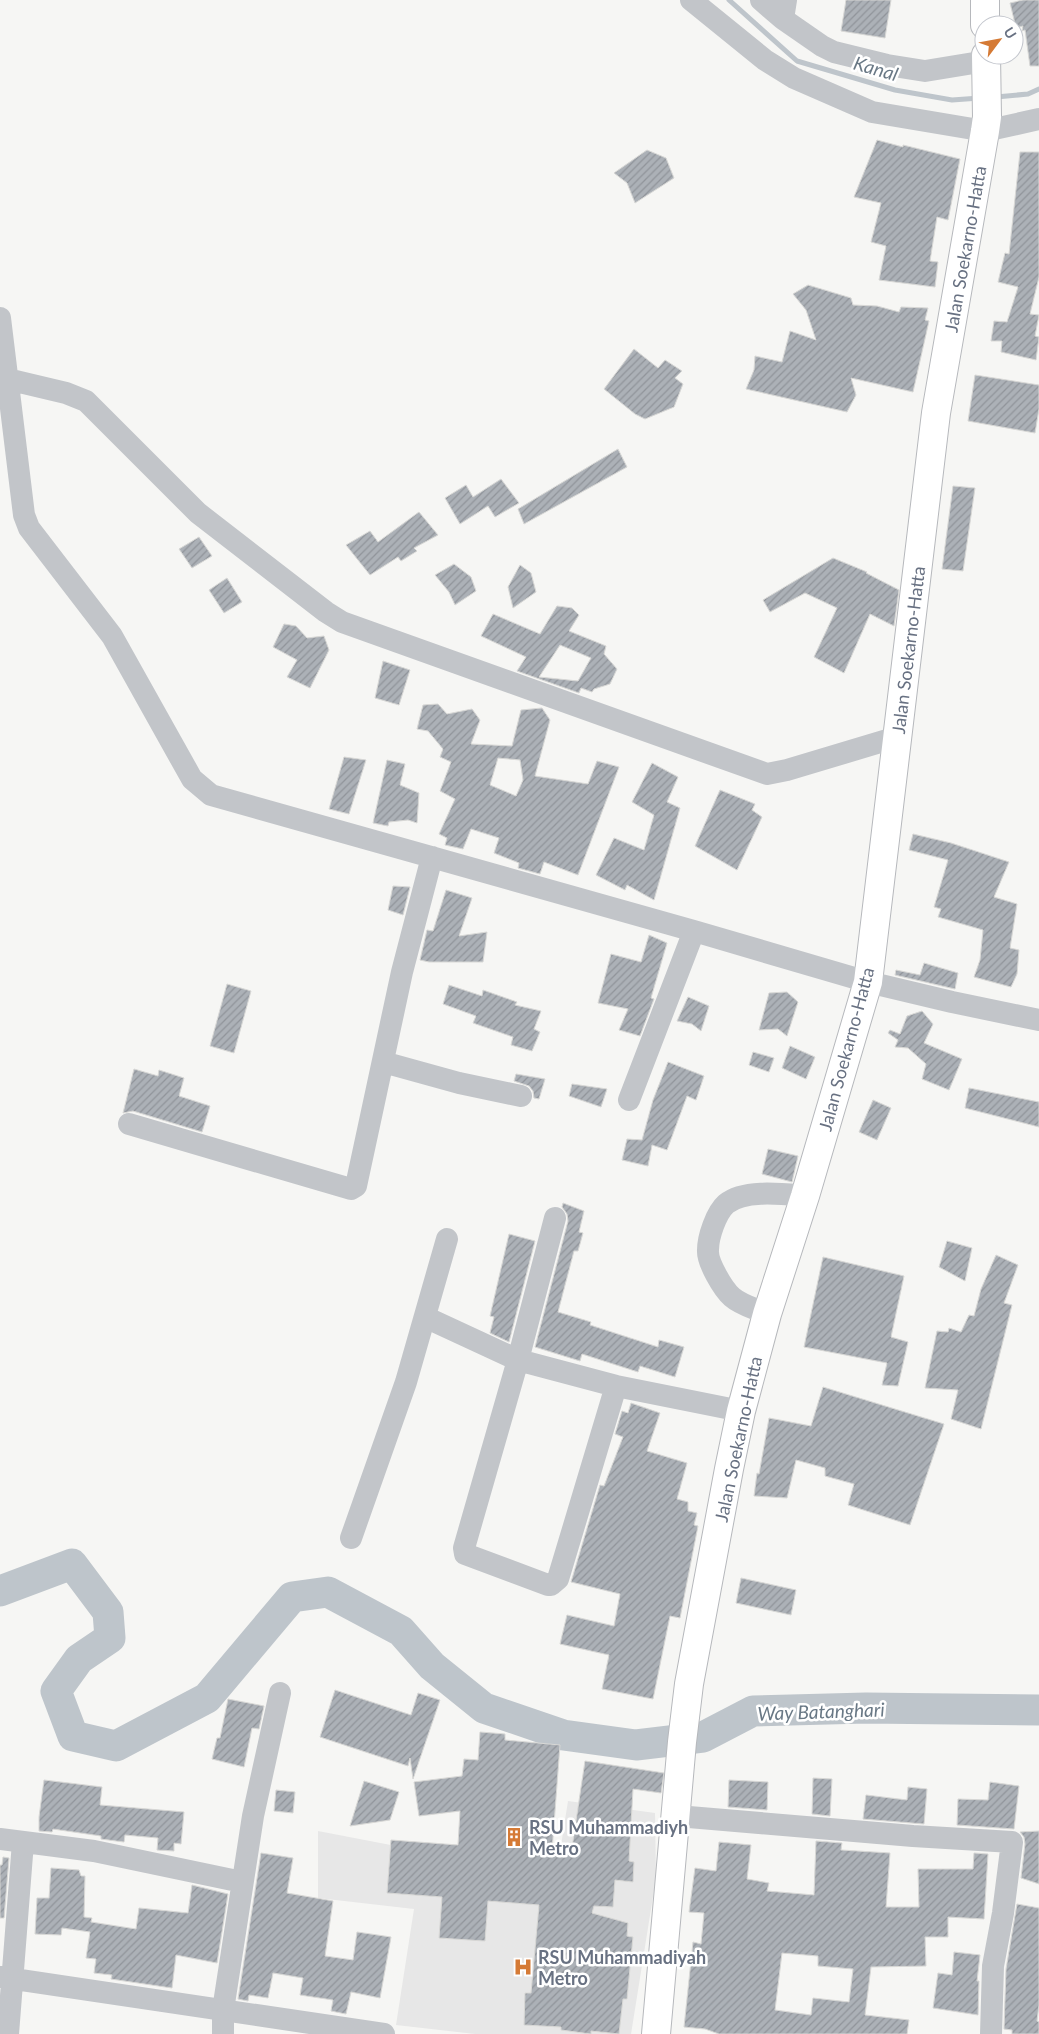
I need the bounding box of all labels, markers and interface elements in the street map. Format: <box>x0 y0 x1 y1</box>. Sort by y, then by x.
north arrow <box>974 15 1024 65</box>
text: U <box>1000 24 1020 42</box>
water label: Kanal <box>851 51 901 85</box>
street label: Jalan Soekarno-Hatta <box>940 164 990 334</box>
street label: Jalan Soekarno-Hatta <box>887 565 929 735</box>
street label: Jalan Soekarno-Hatta <box>814 965 878 1133</box>
street label: Jalan Soekarno-Hatta <box>710 1354 766 1524</box>
water label: Way Batanghari <box>757 1697 886 1725</box>
place label: RSU Muhammadiyh Metro <box>529 1816 688 1859</box>
building icon: RSU Muhammadiyh Metro <box>503 1826 525 1848</box>
place label: RSU Muhammadiyah Metro <box>538 1946 706 1989</box>
hospital icon: RSU Muhammadiyah Metro <box>512 1956 534 1978</box>

